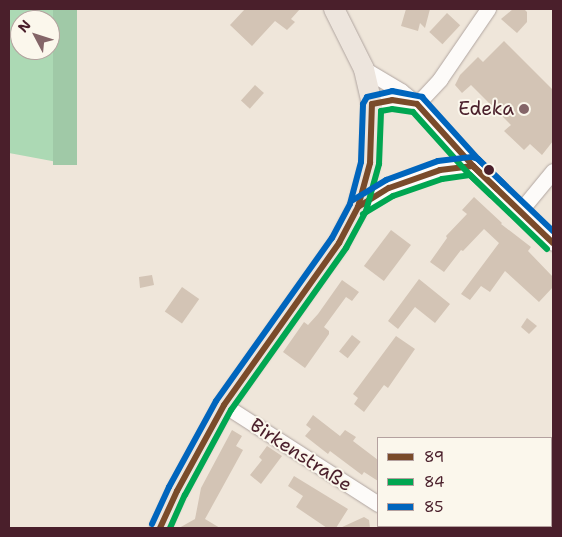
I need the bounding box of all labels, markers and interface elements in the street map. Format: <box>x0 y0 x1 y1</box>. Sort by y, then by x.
north arrow <box>10 10 60 60</box>
text: N <box>14 16 35 36</box>
place label: Edeka <box>458 98 514 120</box>
marker: Edeka <box>518 103 530 115</box>
unlabelled marker <box>484 165 494 175</box>
street label: Birkenstraße <box>246 414 356 496</box>
legend <box>377 437 552 527</box>
text: 89 <box>424 447 444 467</box>
text: 84 <box>424 472 444 492</box>
text: 85 <box>424 497 443 517</box>

